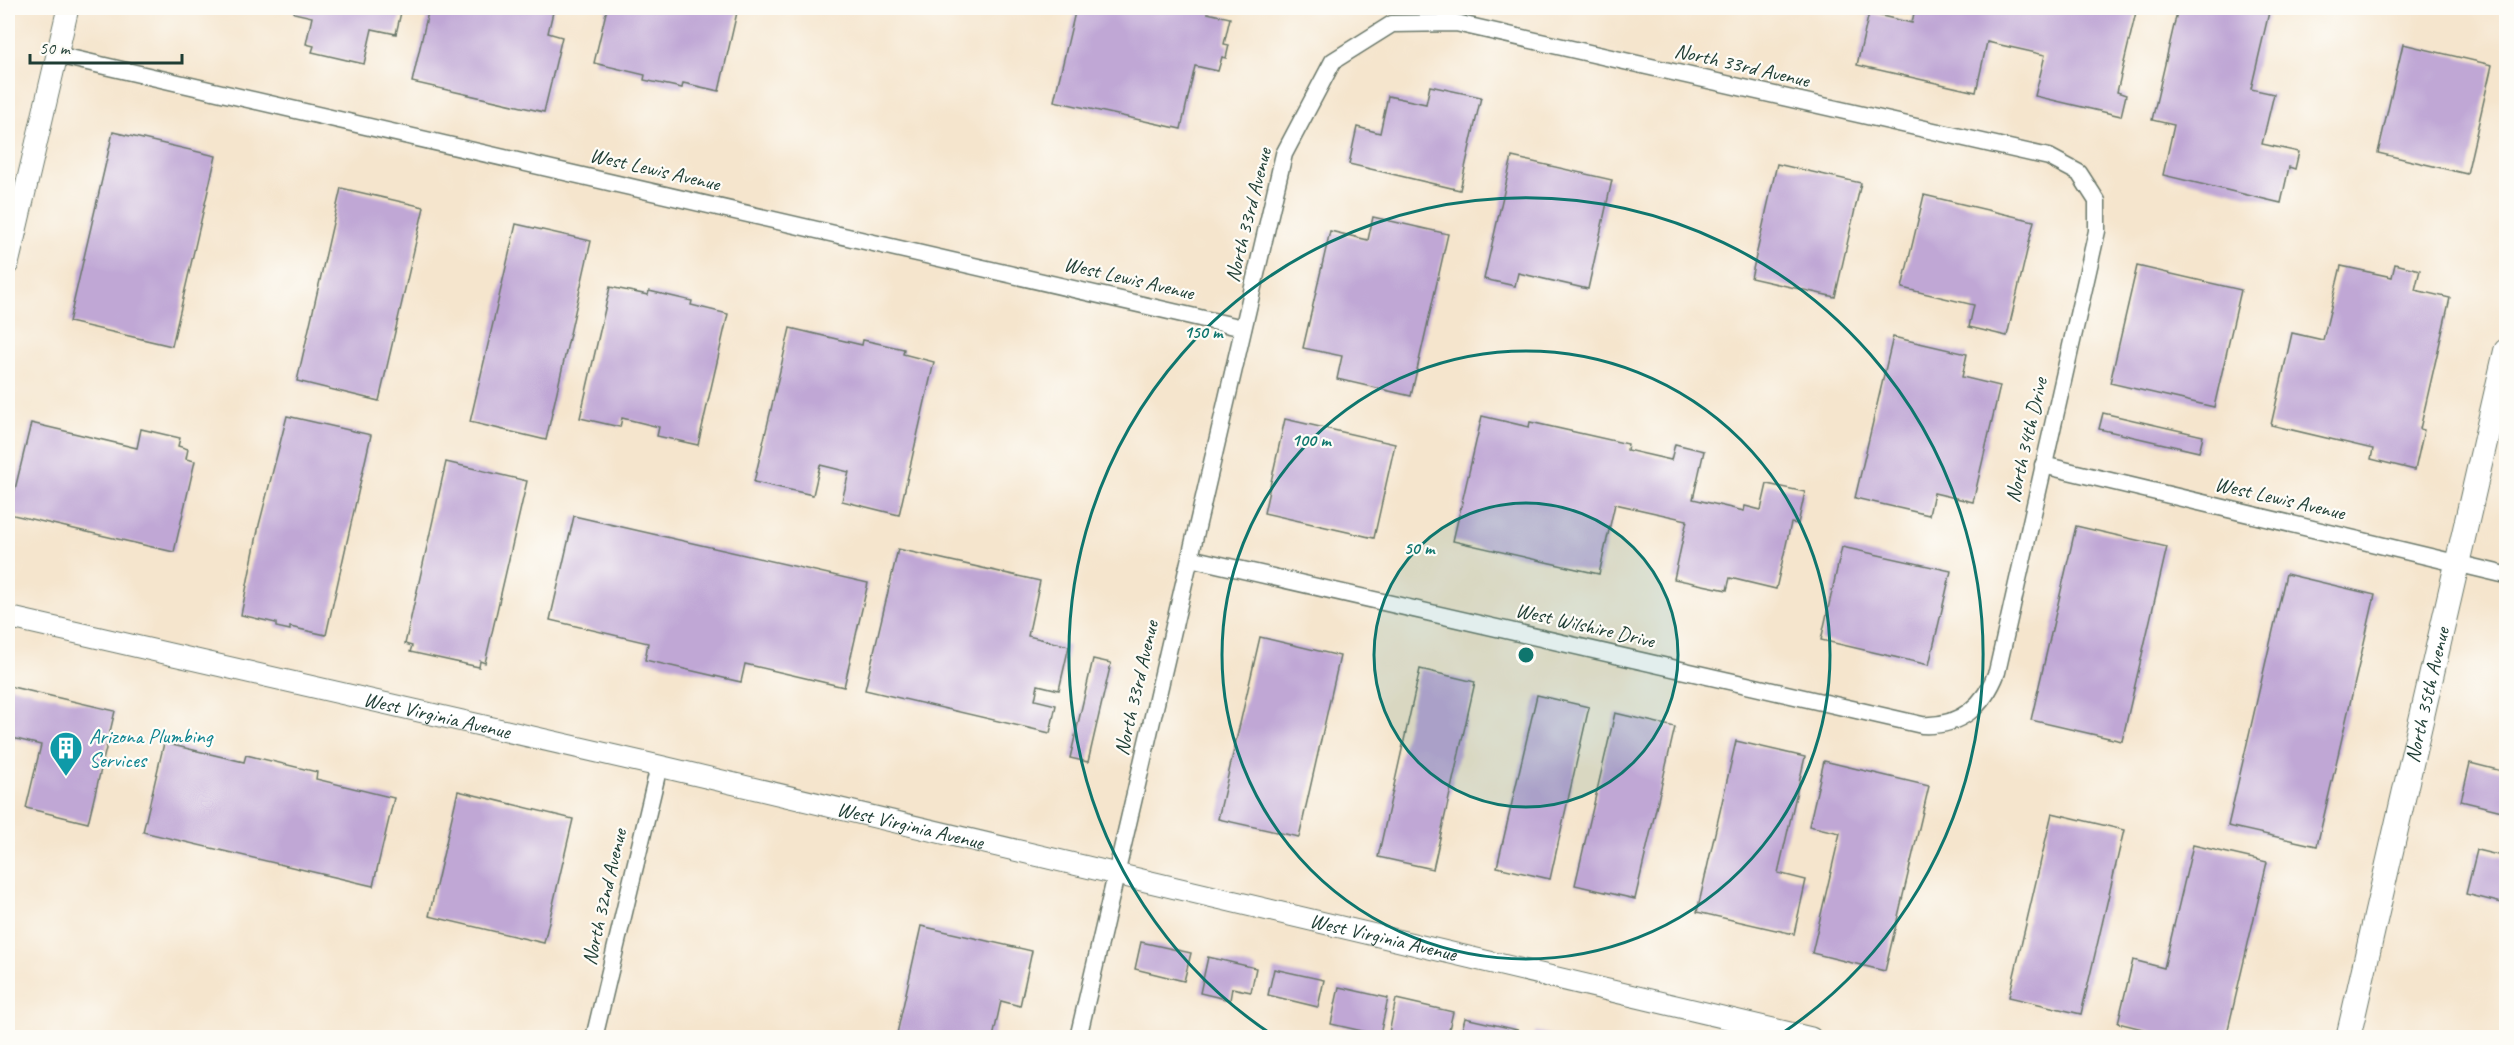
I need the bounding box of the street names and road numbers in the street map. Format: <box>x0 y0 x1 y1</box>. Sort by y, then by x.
street label: North 33rd Avenue <box>1672 37 1813 93</box>
street label: West Lewis Avenue <box>588 141 724 197</box>
street label: North 33rd Avenue <box>1219 144 1278 285</box>
street label: West Lewis Avenue <box>1062 250 1198 306</box>
street label: North 34th Drive <box>1999 374 2053 505</box>
street label: West Lewis Avenue <box>2213 470 2349 526</box>
street label: West Wilshire Drive <box>1513 596 1658 654</box>
street label: North 33rd Avenue <box>1108 617 1164 758</box>
street label: North 35th Avenue <box>2399 624 2455 765</box>
street label: West Virginia Avenue <box>361 686 514 745</box>
street label: West Virginia Avenue <box>834 795 987 855</box>
street label: North 32nd Avenue <box>576 825 633 968</box>
street label: West Virginia Avenue <box>1307 907 1460 967</box>

